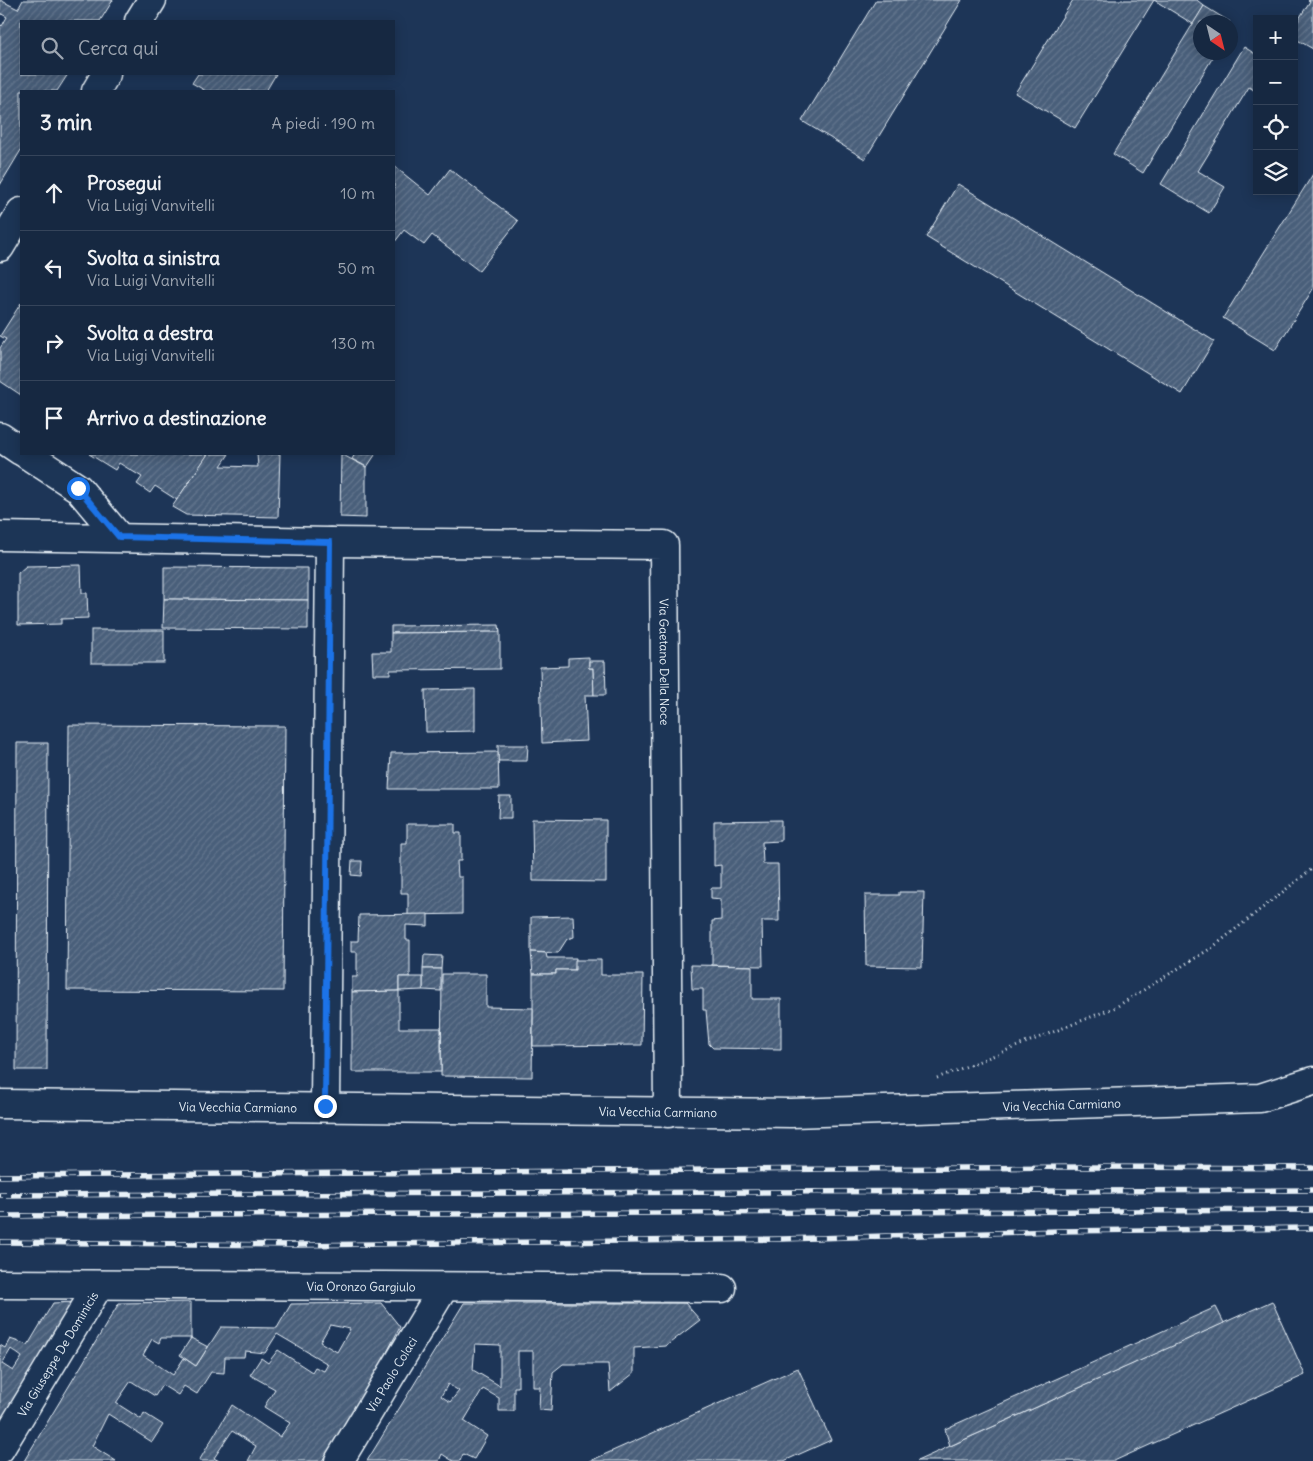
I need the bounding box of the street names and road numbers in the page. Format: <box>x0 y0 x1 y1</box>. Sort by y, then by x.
street label: Via Gaetano Della Noce <box>657 599 673 725</box>
street label: Via Vecchia Carmiano <box>1002 1095 1121 1114</box>
street label: Via Vecchia Carmiano <box>179 1099 297 1115</box>
street label: Via Vecchia Carmiano <box>599 1103 717 1120</box>
street label: Via Oronzo Gargiulo <box>306 1278 416 1294</box>
street label: Via Giuseppe De Dominicis <box>14 1289 101 1419</box>
street label: Via Paolo Colaci <box>363 1334 420 1415</box>

